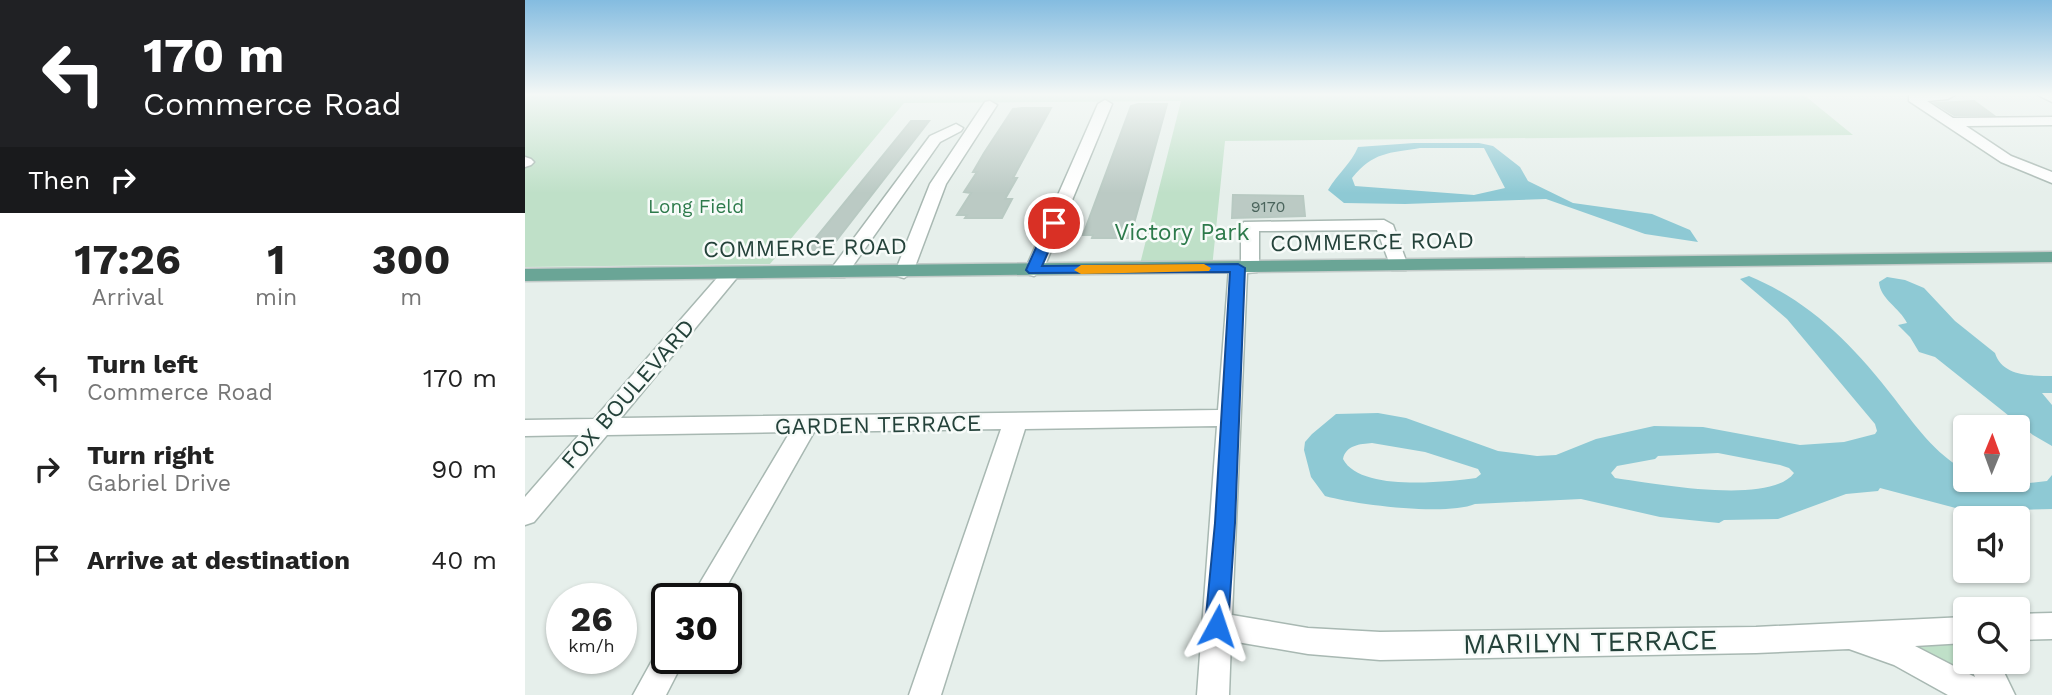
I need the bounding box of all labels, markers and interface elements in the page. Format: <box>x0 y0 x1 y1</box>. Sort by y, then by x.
text: 170 m <box>143 26 284 84</box>
icon: left <box>28 28 119 119</box>
text: Commerce Road <box>143 85 402 123</box>
icon: right <box>104 161 142 199</box>
text: Then <box>28 165 90 195</box>
pin <box>1024 193 1084 253</box>
park label: Long Field <box>648 195 744 218</box>
house number: 9170 <box>1251 197 1285 216</box>
icon: arrive <box>1035 204 1073 242</box>
park label: Victory Park <box>1114 219 1250 246</box>
street label: COMMERCE ROAD <box>1270 227 1474 257</box>
street label: COMMERCE ROAD <box>703 233 907 263</box>
text: 17:26 <box>74 235 181 284</box>
text: 1 <box>267 235 285 284</box>
text: 300 <box>372 235 451 284</box>
text: Arrival <box>92 284 163 311</box>
text: min <box>255 284 297 311</box>
text: m <box>400 284 422 311</box>
street label: FOX BOULEVARD <box>556 314 700 474</box>
text: Turn left <box>87 349 198 379</box>
icon: left <box>28 359 66 397</box>
text: 170 m <box>423 363 497 393</box>
text: Commerce Road <box>87 379 273 406</box>
street label: GARDEN TERRACE <box>774 410 982 440</box>
north arrow <box>1953 415 2030 492</box>
map controls <box>1953 415 2030 674</box>
text: Turn right <box>87 440 214 470</box>
icon: right <box>28 450 66 488</box>
text: 90 m <box>431 454 497 484</box>
text: Gabriel Drive <box>87 470 231 497</box>
button: sound <box>1953 506 2030 583</box>
icon: arrive <box>28 541 66 579</box>
text: Arrive at destination <box>87 545 350 575</box>
text: 40 m <box>431 545 497 575</box>
speed limit sign: 30 <box>651 583 742 674</box>
position arrow <box>1180 589 1254 663</box>
button: search <box>1953 597 2030 674</box>
text: 26 <box>570 598 613 640</box>
street label: MARILYN TERRACE <box>1462 623 1718 661</box>
text: km/h <box>568 635 615 656</box>

